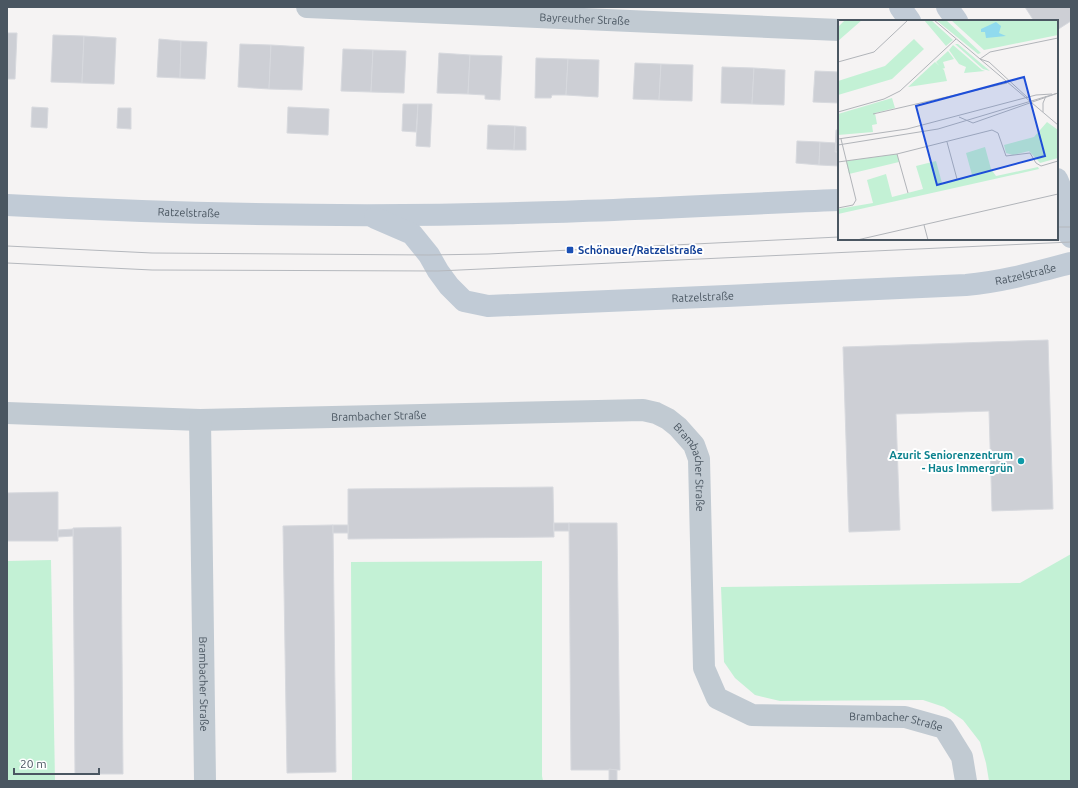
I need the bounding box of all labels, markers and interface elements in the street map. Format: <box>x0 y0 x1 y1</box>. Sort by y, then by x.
street label: Bayreuther Straße <box>539 11 630 27</box>
inset map <box>838 20 1058 240</box>
street label: Ratzelstraße <box>157 206 220 219</box>
place label: Schönauer/Ratzelstraße <box>578 244 703 256</box>
marker: Schönauer/Ratzelstraße <box>565 245 575 255</box>
street label: Ratzelstraße <box>994 261 1058 287</box>
street label: Ratzelstraße <box>671 290 734 304</box>
street label: Brambacher Straße <box>331 409 427 423</box>
street label: Brambacher Straße <box>671 420 706 512</box>
place label: Azurit Seniorenzentrum - Haus Immergrün <box>889 449 1013 474</box>
marker: Azurit Seniorenzentrum - Haus Immergrün <box>1016 456 1026 466</box>
street label: Brambacher Straße <box>197 636 210 732</box>
street label: Brambacher Straße <box>849 710 944 733</box>
scale bar <box>14 750 99 776</box>
text: 20 m <box>20 757 47 770</box>

